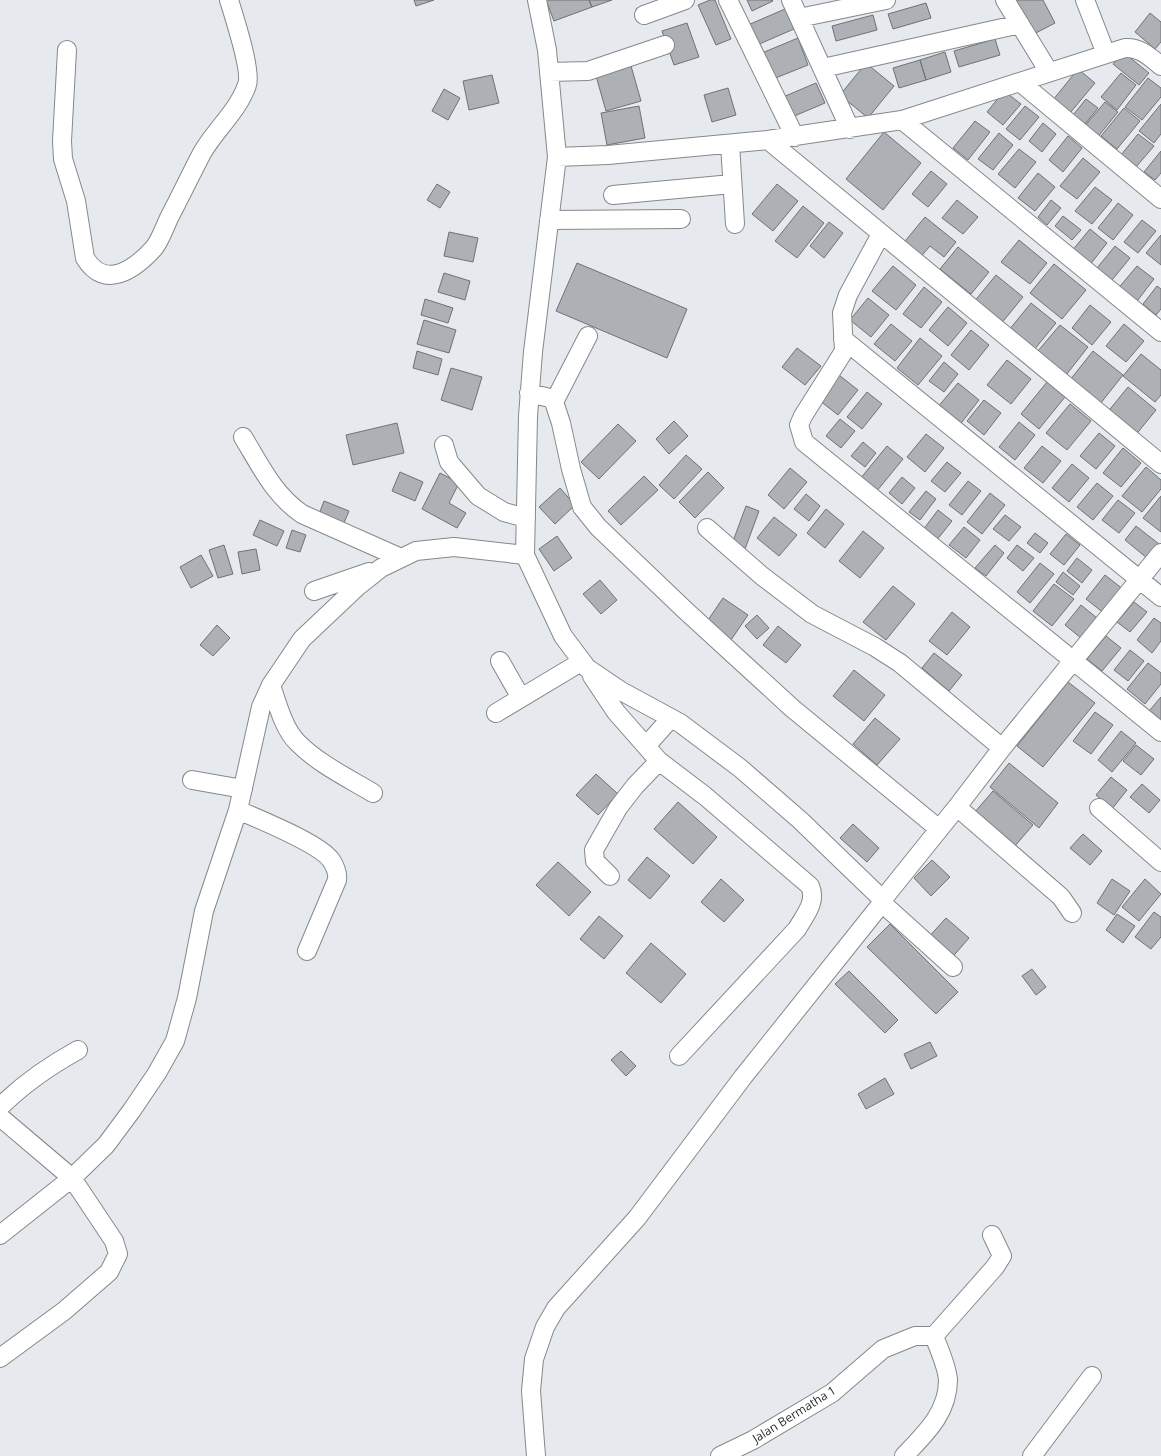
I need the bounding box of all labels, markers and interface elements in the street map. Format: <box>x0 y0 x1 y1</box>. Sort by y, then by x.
street label: Jalan Bermatha 1 <box>748 1381 839 1447</box>

